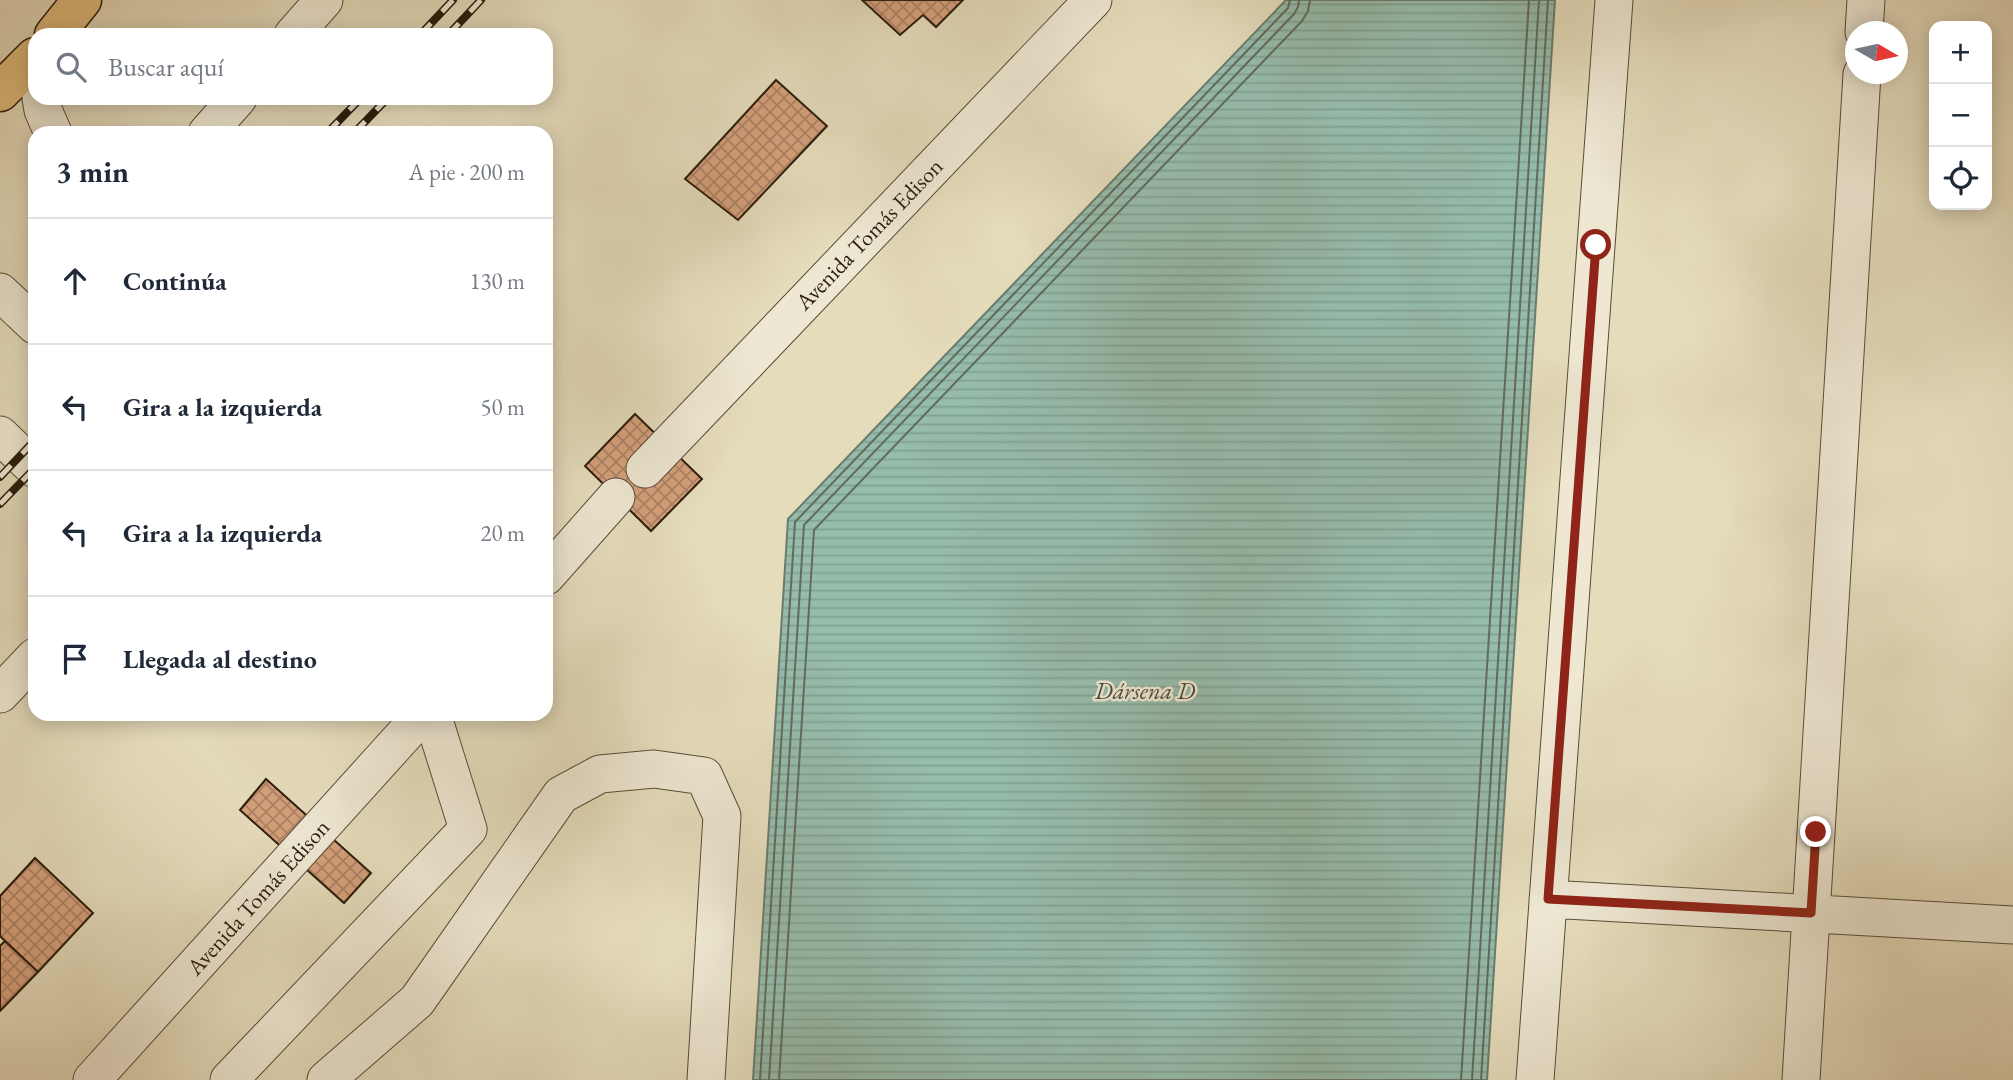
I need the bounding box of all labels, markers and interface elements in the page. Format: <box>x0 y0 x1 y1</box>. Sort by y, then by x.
north arrow <box>1845 21 1908 84</box>
map controls <box>1929 21 1992 210</box>
button: + <box>1929 21 1992 84</box>
search box <box>28 28 553 105</box>
icon: search <box>52 48 90 86</box>
text: Buscar aquí <box>108 50 224 84</box>
button: − <box>1929 84 1992 147</box>
button: locate <box>1929 147 1992 210</box>
text: 3 min <box>56 152 129 191</box>
street label: Avenida Tomás Edison <box>788 152 949 317</box>
text: A pie · 200 m <box>409 157 525 187</box>
route start <box>1580 229 1611 260</box>
icon: ahead <box>56 262 94 300</box>
text: Continúa <box>123 264 227 298</box>
text: 130 m <box>469 266 525 296</box>
icon: left <box>56 388 94 426</box>
text: Gira a la izquierda <box>123 390 322 424</box>
text: 50 m <box>480 392 525 422</box>
icon: left <box>56 514 94 552</box>
text: Gira a la izquierda <box>123 516 322 550</box>
text: 20 m <box>480 518 525 548</box>
icon: arrive <box>56 640 94 678</box>
text: Llegada al destino <box>123 642 317 676</box>
water label: Dársena D <box>1094 675 1195 706</box>
street label: Avenida Tomás Edison <box>179 813 336 982</box>
route end <box>1800 816 1831 847</box>

